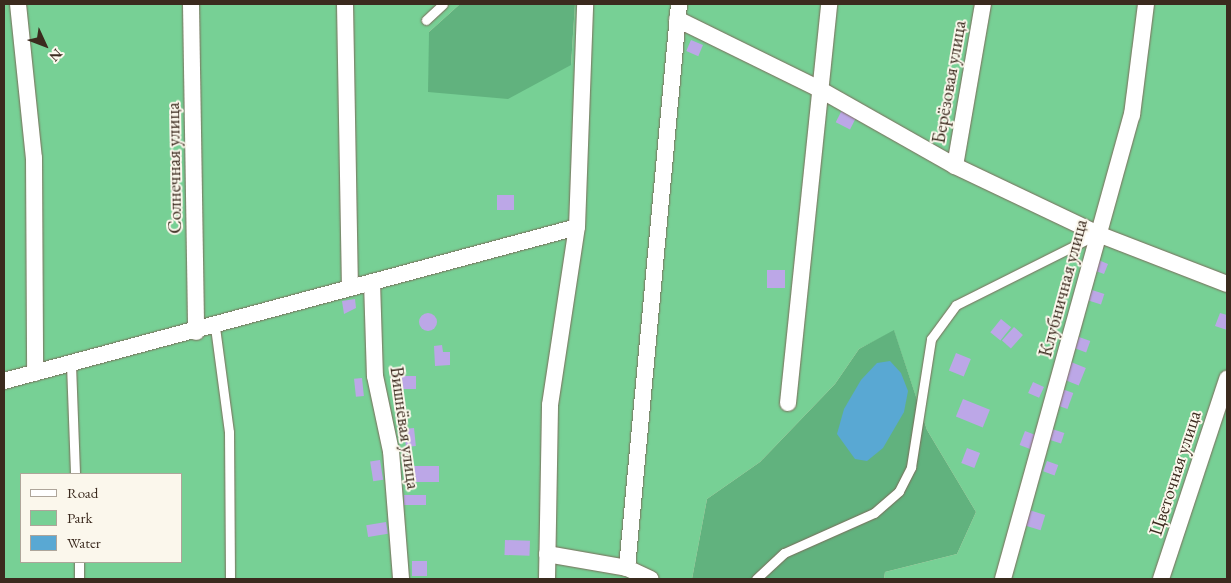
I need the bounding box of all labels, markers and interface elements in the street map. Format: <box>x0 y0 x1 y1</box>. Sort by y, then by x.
street label: Берёзовая улица <box>927 19 971 145</box>
north arrow <box>20 20 70 70</box>
text: N <box>46 45 66 66</box>
street label: Солнечная улица <box>161 102 187 234</box>
street label: Клубничная улица <box>1034 217 1092 359</box>
street label: Вишнёвая улица <box>385 365 425 491</box>
street label: Цветочная улица <box>1144 408 1206 538</box>
legend <box>20 473 182 563</box>
text: Road <box>67 483 98 502</box>
text: Park <box>67 508 93 527</box>
text: Water <box>67 533 101 552</box>

